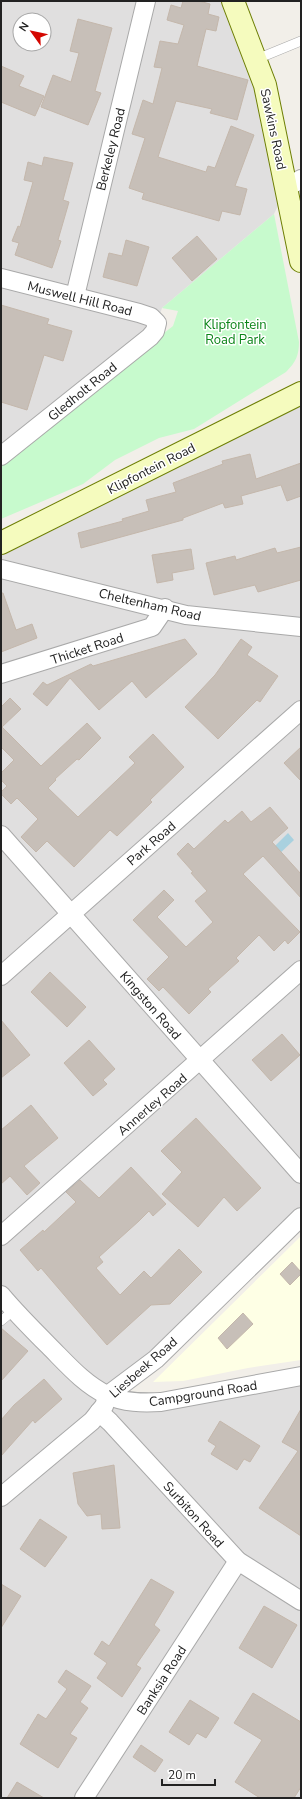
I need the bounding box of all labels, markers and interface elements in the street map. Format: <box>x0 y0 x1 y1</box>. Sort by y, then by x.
north arrow <box>12 12 52 52</box>
text: N <box>16 19 33 34</box>
street label: Sawkins Road <box>256 87 290 171</box>
street label: Berkeley Road <box>92 106 130 192</box>
street label: Muswell Hill Road <box>25 277 134 321</box>
park label: Klipfontein Road Park <box>203 316 267 349</box>
street label: Gledholt Road <box>44 358 121 425</box>
street label: Klipfontein Road <box>104 439 199 499</box>
street label: Cheltenham Road <box>97 584 203 626</box>
street label: Thicket Road <box>49 629 126 669</box>
street label: Park Road <box>123 817 180 870</box>
street label: Kingston Road <box>116 968 185 1044</box>
street label: Annerley Road <box>114 1070 191 1140</box>
street label: Liesbeek Road <box>106 1333 182 1402</box>
street label: Campground Road <box>148 1377 259 1411</box>
street label: Surbiton Road <box>159 1478 228 1552</box>
street label: Banksia Road <box>133 1642 191 1719</box>
scale bar <box>162 1761 215 1787</box>
text: 20 m <box>168 1767 196 1783</box>

